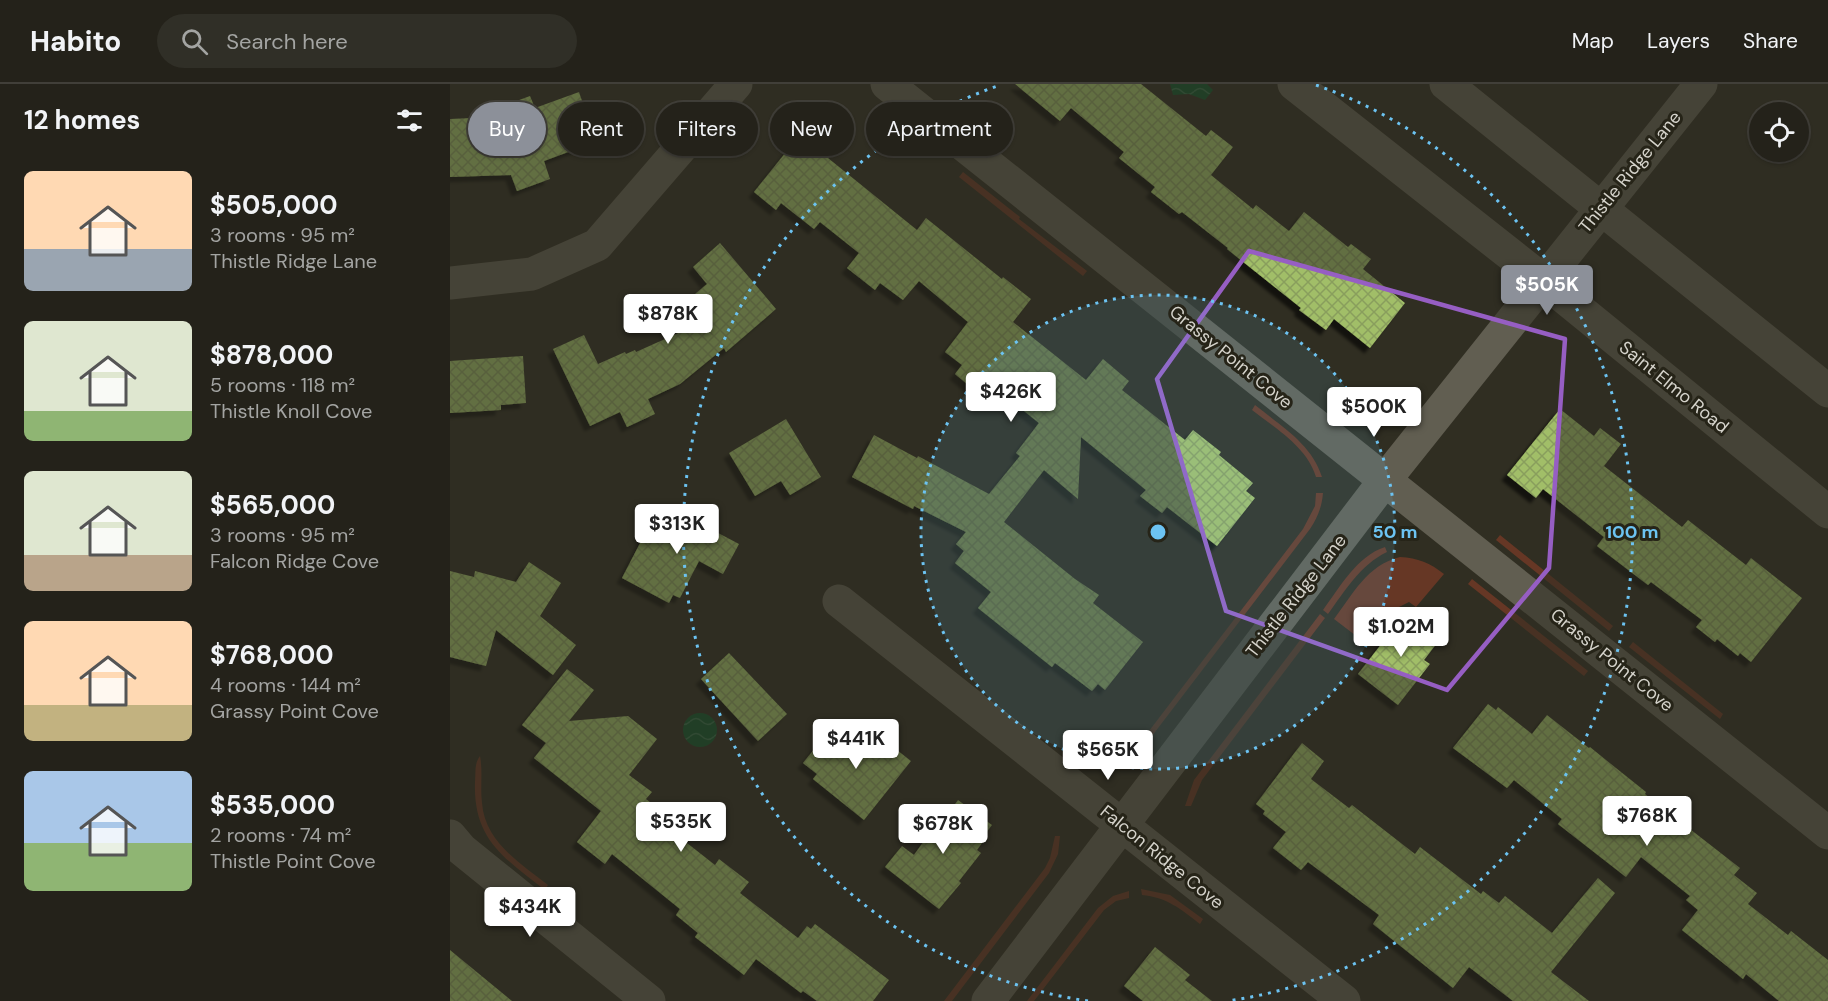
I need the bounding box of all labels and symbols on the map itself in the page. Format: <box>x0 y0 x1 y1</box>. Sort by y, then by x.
street label: Thistle Ridge Lane <box>1573 106 1687 238</box>
pin: $505K <box>1505 265 1589 316</box>
pin: $878K <box>626 294 710 345</box>
street label: Grassy Point Cove <box>1164 300 1298 414</box>
street label: Saint Elmo Road <box>1614 335 1734 439</box>
pin: $426K <box>969 372 1053 423</box>
pin: $500K <box>1332 387 1416 438</box>
pin: $313K <box>635 504 719 555</box>
text: 50 m <box>1372 520 1418 544</box>
text: 100 m <box>1605 520 1659 544</box>
centre of rings <box>1148 522 1168 542</box>
street label: Thistle Ridge Lane <box>1240 529 1352 663</box>
street label: Grassy Point Cove <box>1545 603 1679 717</box>
pin: $1.02M <box>1352 607 1450 658</box>
pin: $441K <box>814 719 898 770</box>
pin: $565K <box>1066 730 1150 781</box>
pin: $768K <box>1605 796 1689 847</box>
street label: Falcon Ridge Cove <box>1095 800 1229 914</box>
pin: $535K <box>639 802 723 853</box>
pin: $678K <box>901 804 985 855</box>
pin: $434K <box>488 887 572 938</box>

